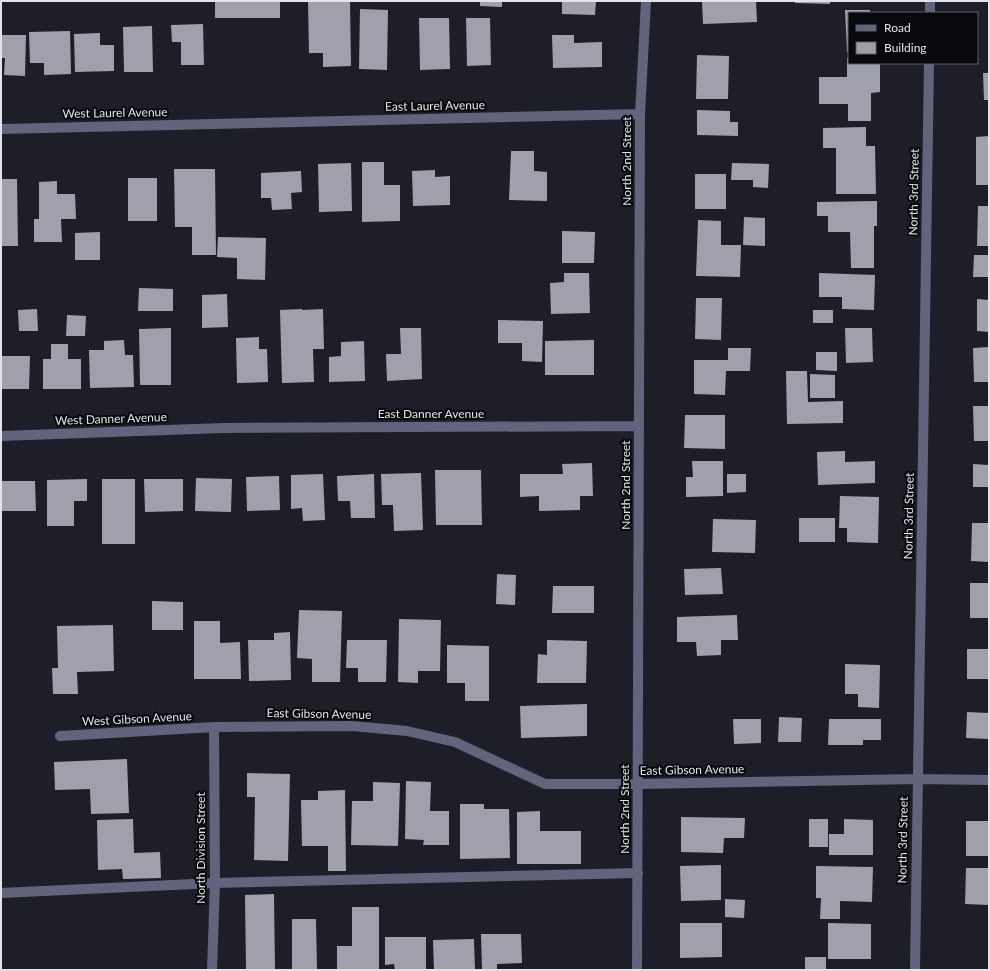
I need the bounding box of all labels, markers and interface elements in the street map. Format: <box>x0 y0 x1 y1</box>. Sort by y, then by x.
legend <box>848 12 978 64</box>
text: Road <box>884 20 911 35</box>
text: Building <box>884 40 927 55</box>
street label: East Laurel Avenue <box>385 97 485 114</box>
street label: West Laurel Avenue <box>62 104 168 121</box>
street label: North 2nd Street <box>619 116 634 206</box>
street label: North 3rd Street <box>905 148 922 235</box>
street label: East Danner Avenue <box>378 406 484 421</box>
street label: West Danner Avenue <box>55 409 167 428</box>
street label: North 2nd Street <box>618 440 633 530</box>
street label: North 3rd Street <box>900 472 917 559</box>
street label: East Gibson Avenue <box>266 705 372 722</box>
street label: West Gibson Avenue <box>82 708 192 729</box>
street label: East Gibson Avenue <box>639 761 745 778</box>
street label: North 2nd Street <box>617 764 632 854</box>
street label: North Division Street <box>193 792 208 904</box>
street label: North 3rd Street <box>894 796 911 883</box>

